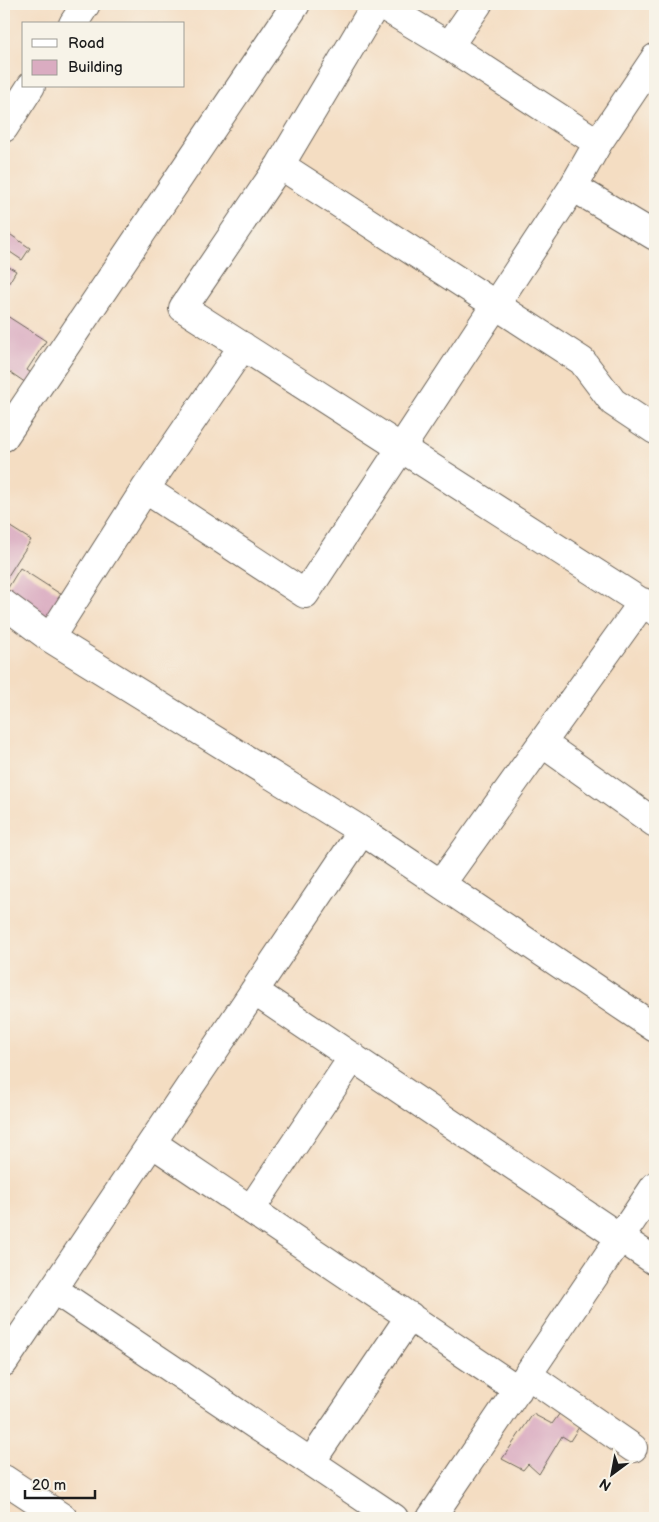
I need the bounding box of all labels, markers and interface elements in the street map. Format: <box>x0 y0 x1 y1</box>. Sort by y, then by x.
legend <box>22 22 185 88</box>
text: Road <box>68 34 104 53</box>
text: Building <box>68 58 123 77</box>
north arrow <box>586 1450 636 1500</box>
scale bar <box>25 1467 95 1499</box>
text: N <box>596 1475 614 1495</box>
text: 20 m <box>32 1476 66 1495</box>

